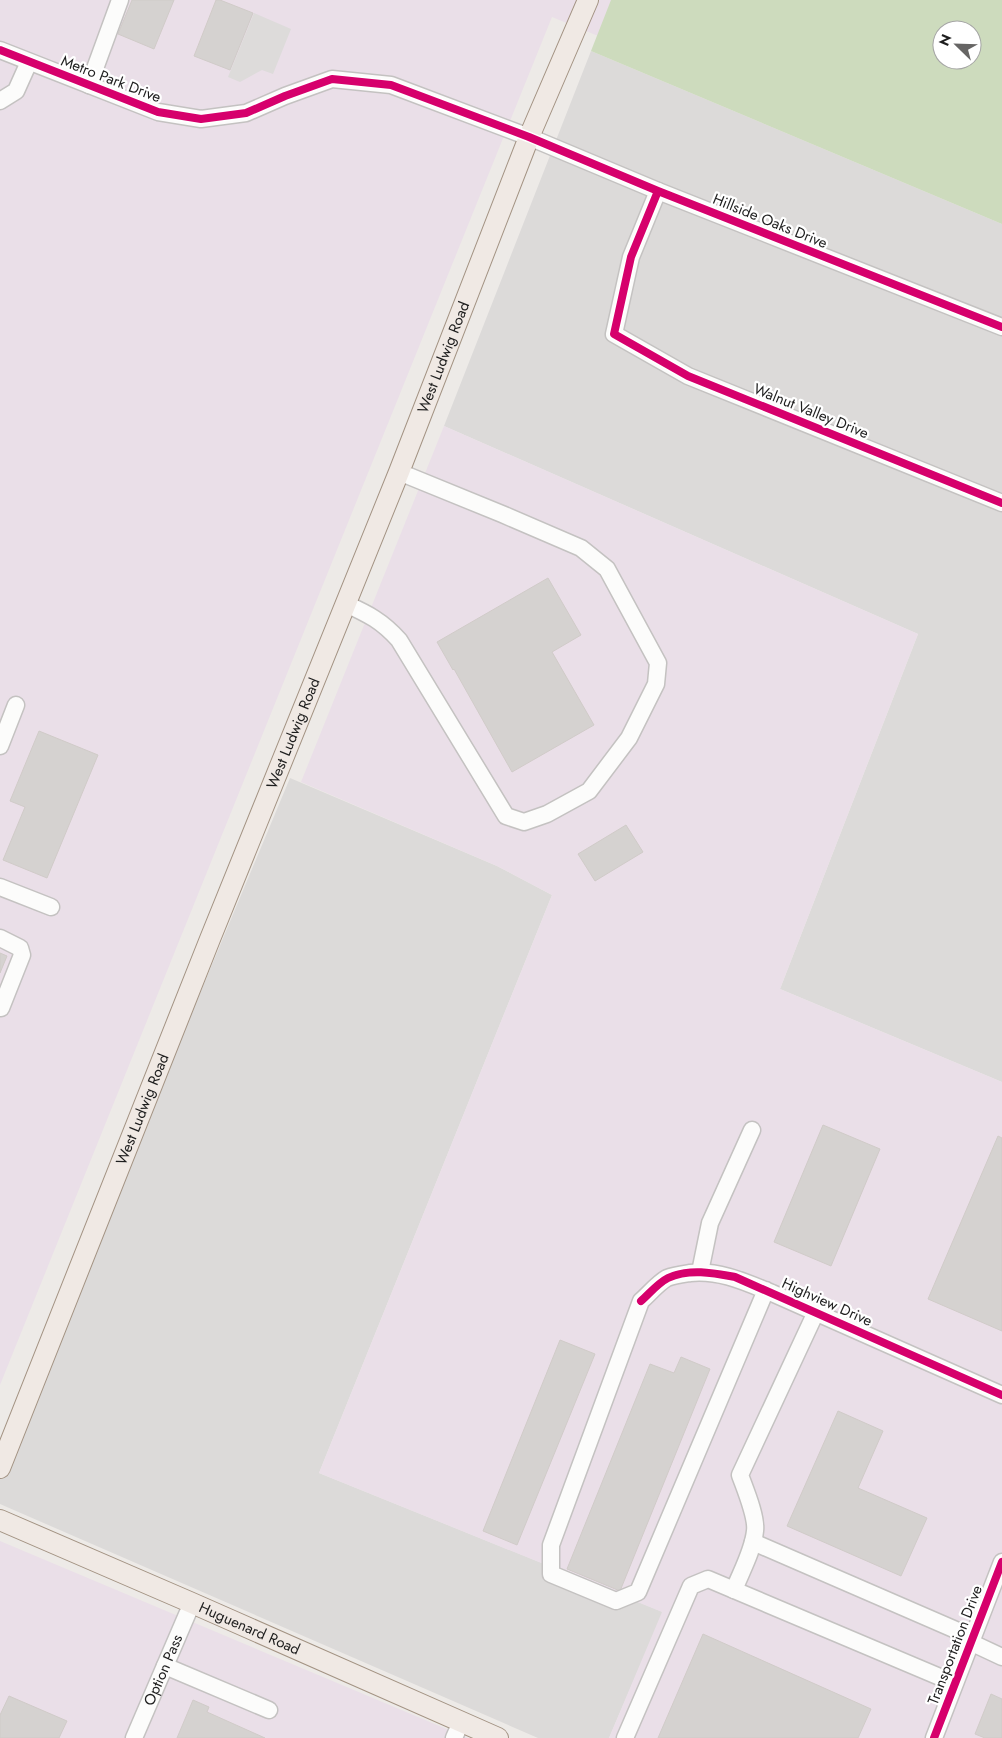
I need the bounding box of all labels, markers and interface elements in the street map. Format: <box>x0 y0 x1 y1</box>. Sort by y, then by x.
north arrow <box>932 20 982 70</box>
text: N <box>934 31 956 49</box>
street label: Metro Park Drive <box>58 50 165 108</box>
street label: Hillside Oaks Drive <box>709 188 831 254</box>
street label: West Ludwig Road <box>412 298 475 416</box>
street label: Walnut Valley Drive <box>750 378 872 444</box>
street label: West Ludwig Road <box>261 675 326 792</box>
street label: West Ludwig Road <box>110 1050 174 1168</box>
street label: Highview Drive <box>778 1272 876 1332</box>
street label: Transportation Drive <box>922 1582 988 1708</box>
street label: Huguenard Road <box>195 1596 304 1660</box>
street label: Option Pass <box>138 1631 188 1709</box>

